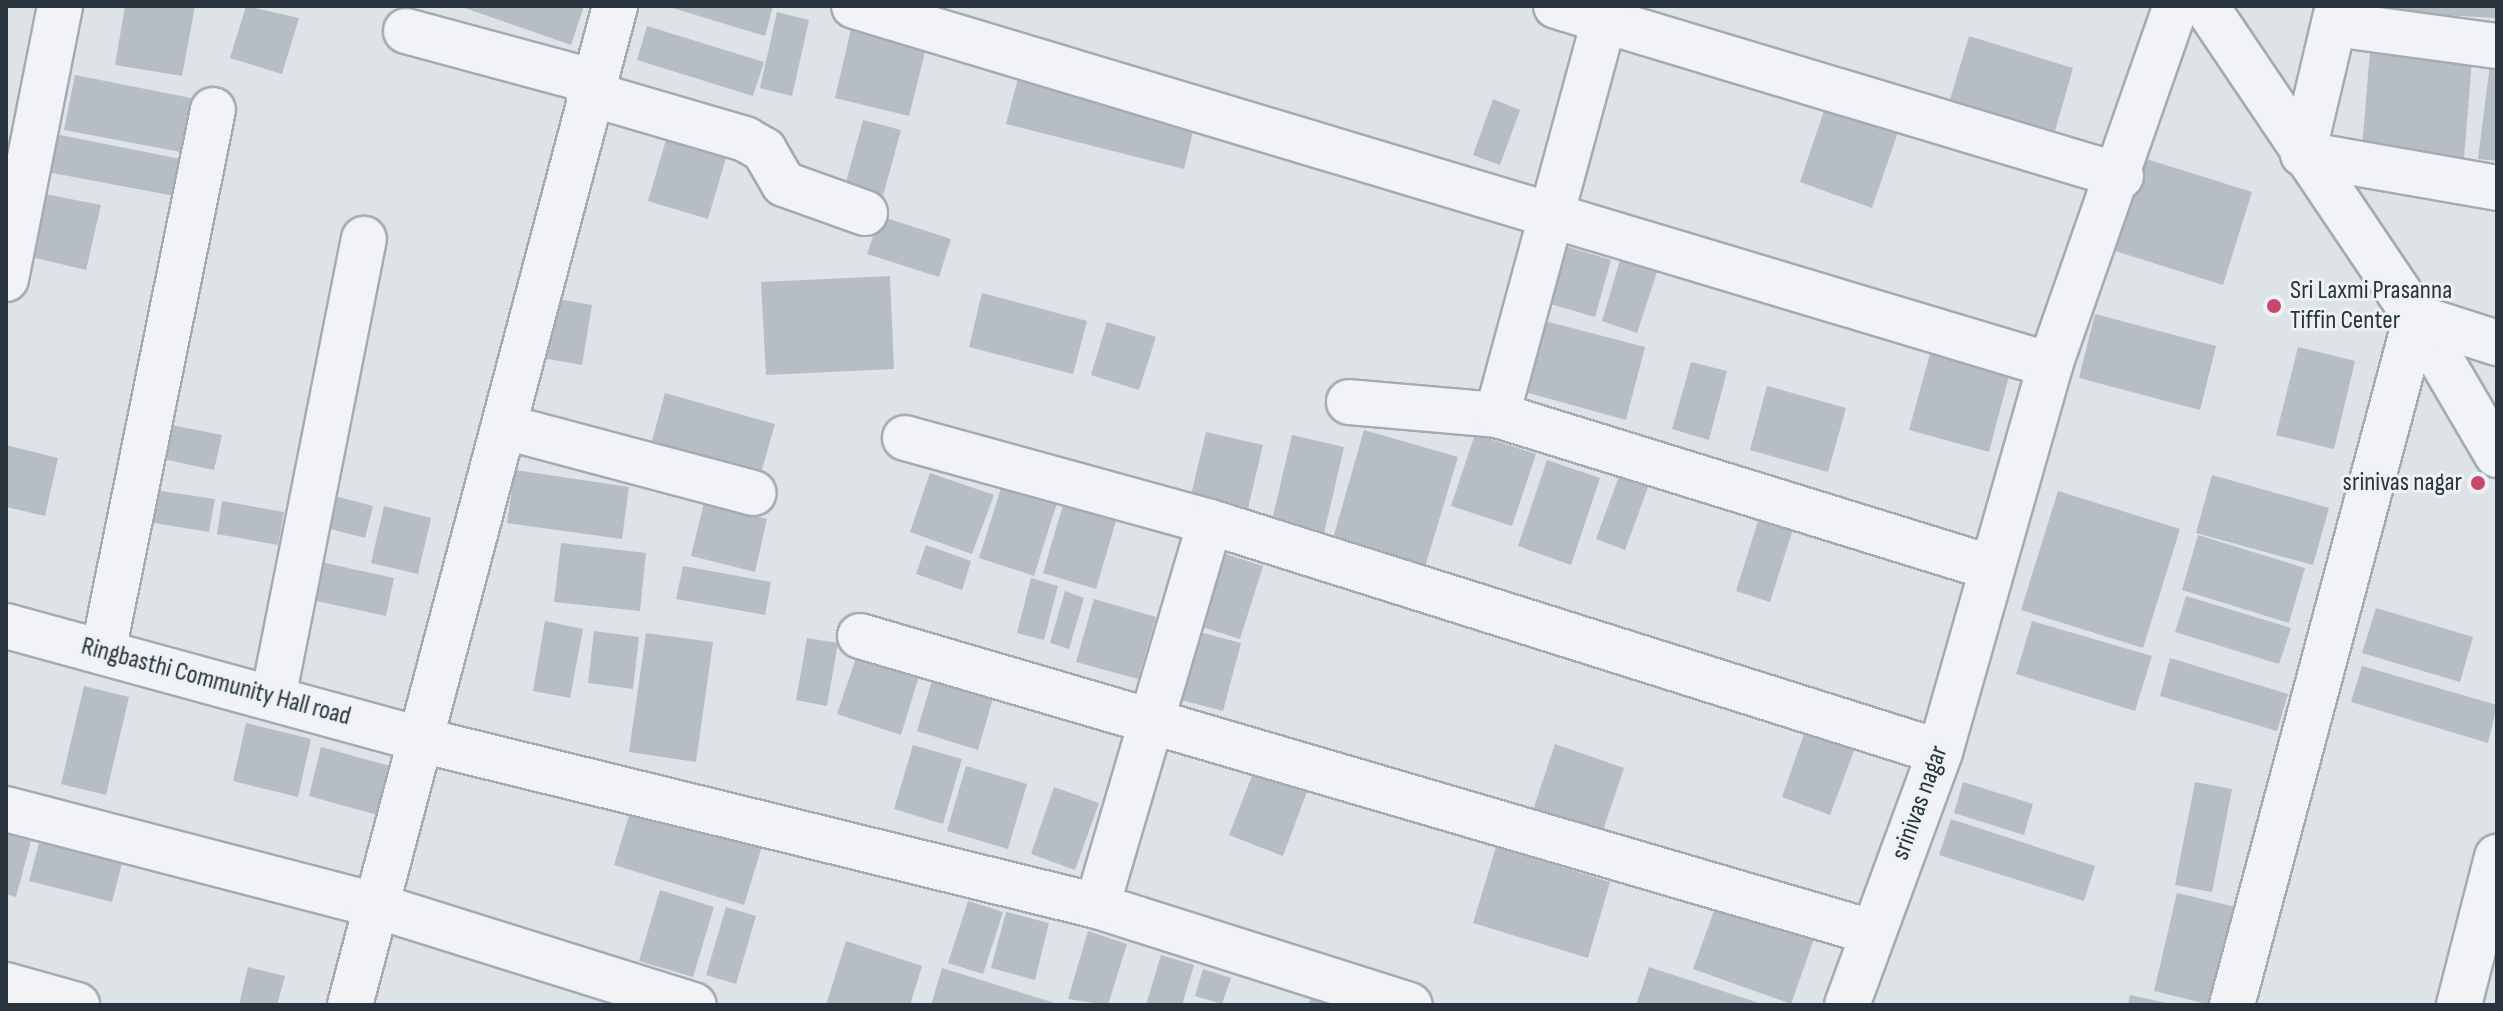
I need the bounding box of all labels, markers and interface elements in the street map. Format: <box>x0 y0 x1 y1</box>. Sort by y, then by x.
place label: Sri Laxmi Prasanna Tiffin Center <box>2290 275 2452 336</box>
marker: Sri Laxmi Prasanna Tiffin Center <box>2265 297 2283 315</box>
place label: srinivas nagar <box>2343 467 2462 499</box>
marker: srinivas nagar <box>2469 474 2487 492</box>
street label: Ringbasthi Community Hall road <box>78 631 354 733</box>
street label: srinivas nagar <box>1885 742 1955 864</box>

